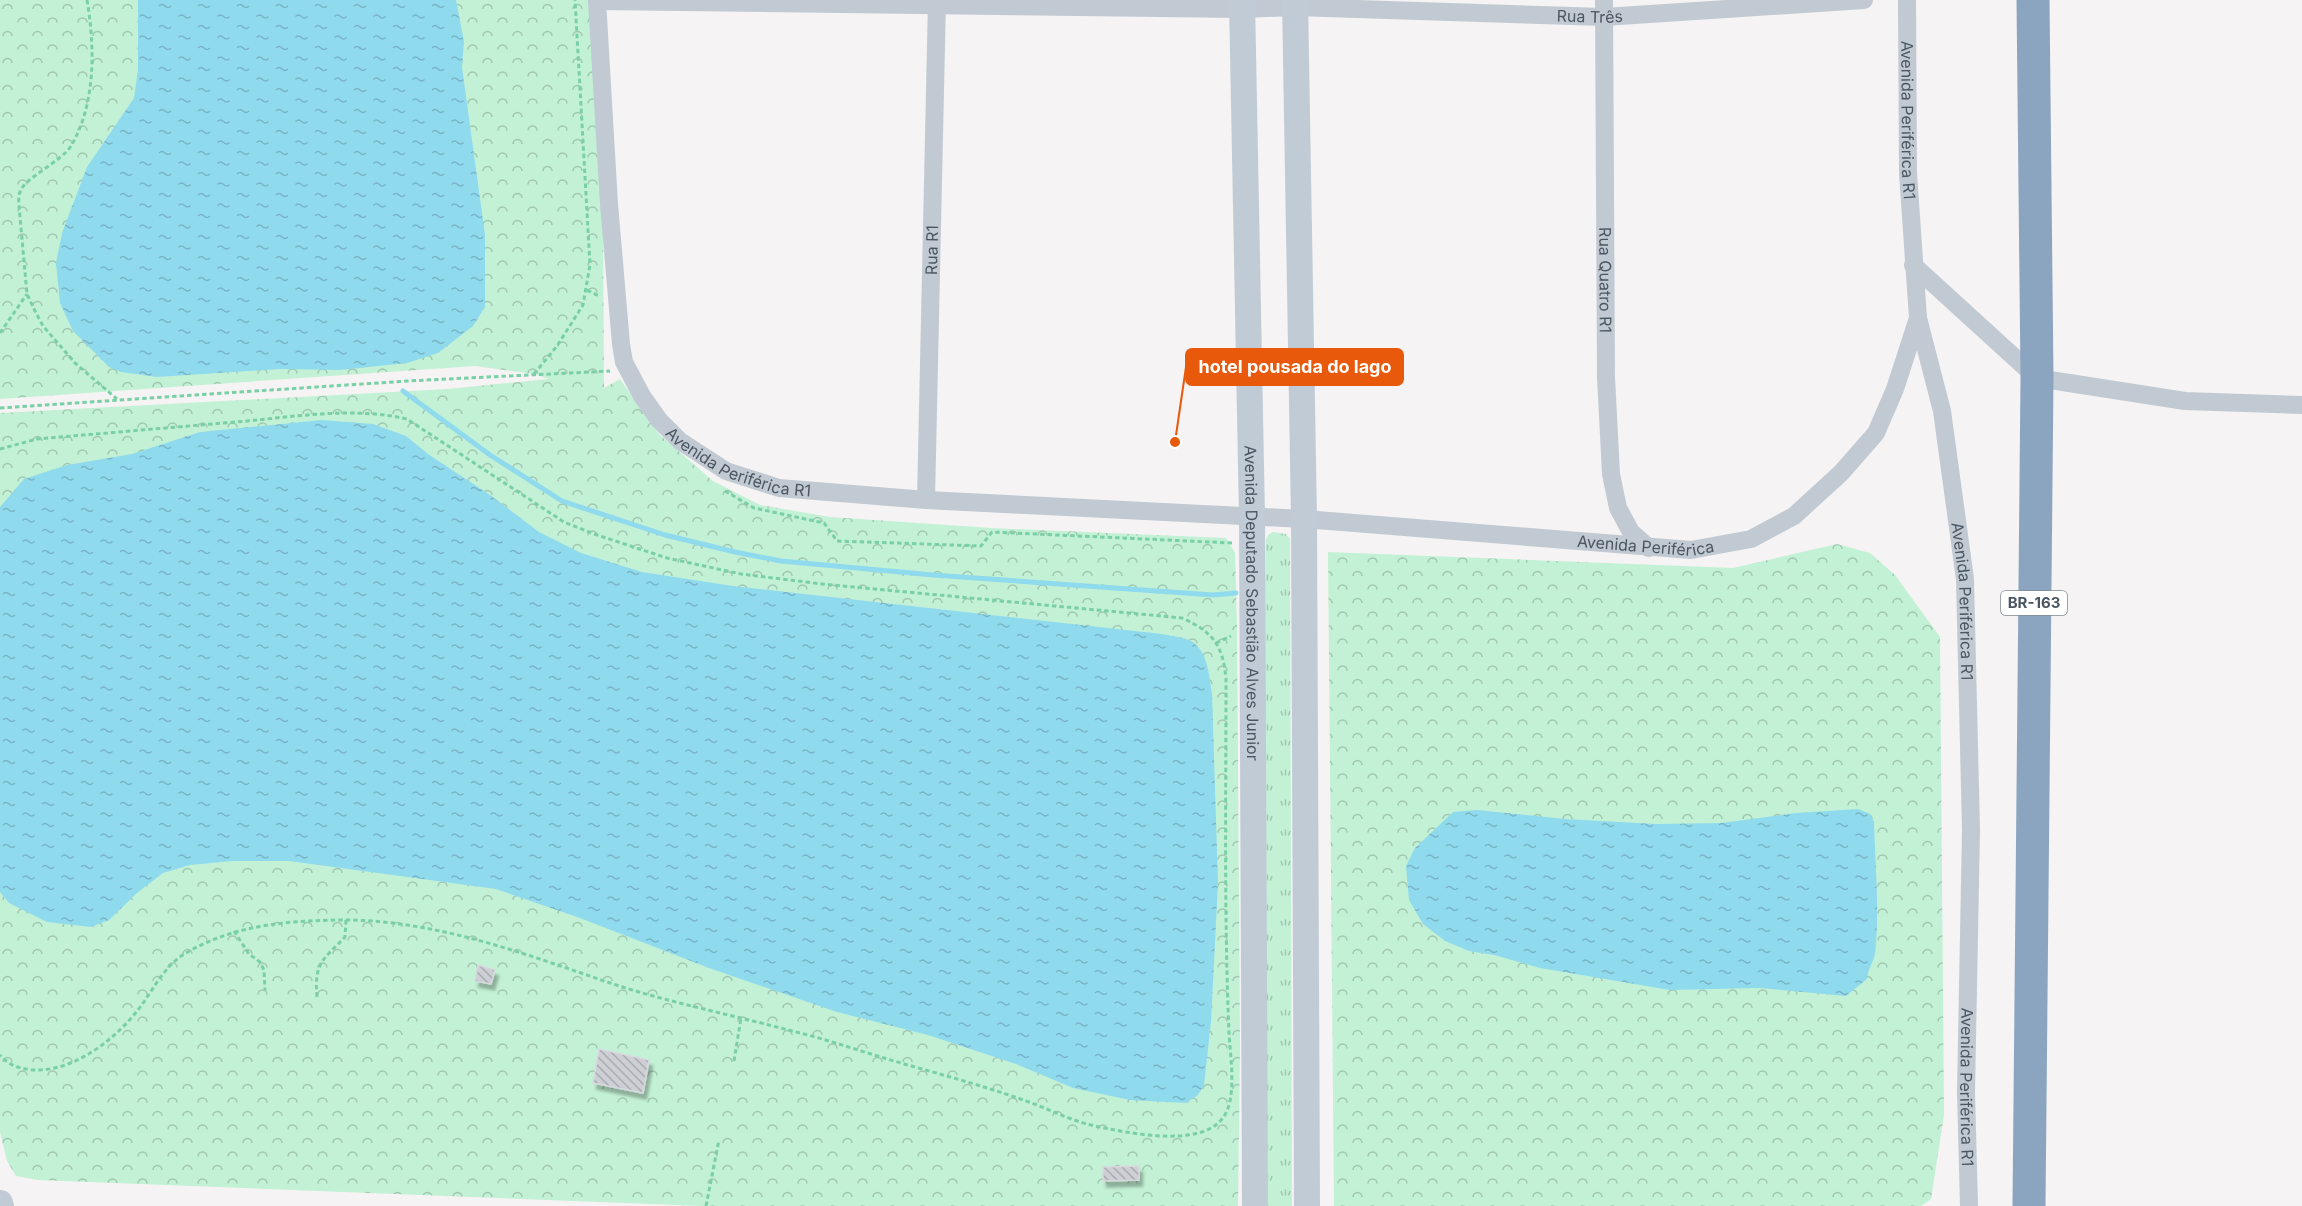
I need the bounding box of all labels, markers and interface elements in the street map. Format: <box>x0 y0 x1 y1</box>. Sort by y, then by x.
street label: Rua Três <box>1556 5 1623 27</box>
street label: Avenida Periférica R1 <box>1897 41 1920 200</box>
street label: Rua R1 <box>921 225 942 275</box>
street label: Rua Quatro R1 <box>1595 227 1616 333</box>
callout: hotel pousada do lago <box>1186 349 1403 385</box>
text: hotel pousada do lago <box>1198 356 1392 377</box>
street label: Avenida Periférica R1 <box>662 423 812 501</box>
street label: Avenida Deputado Sebastião Alves Junior <box>1241 445 1263 761</box>
street label: Avenida Periférica R1 <box>1947 521 1977 681</box>
street label: Avenida Periférica <box>1576 531 1716 560</box>
road number: BR-163 <box>2001 591 2067 615</box>
street label: Avenida Periférica R1 <box>1956 1007 1978 1167</box>

